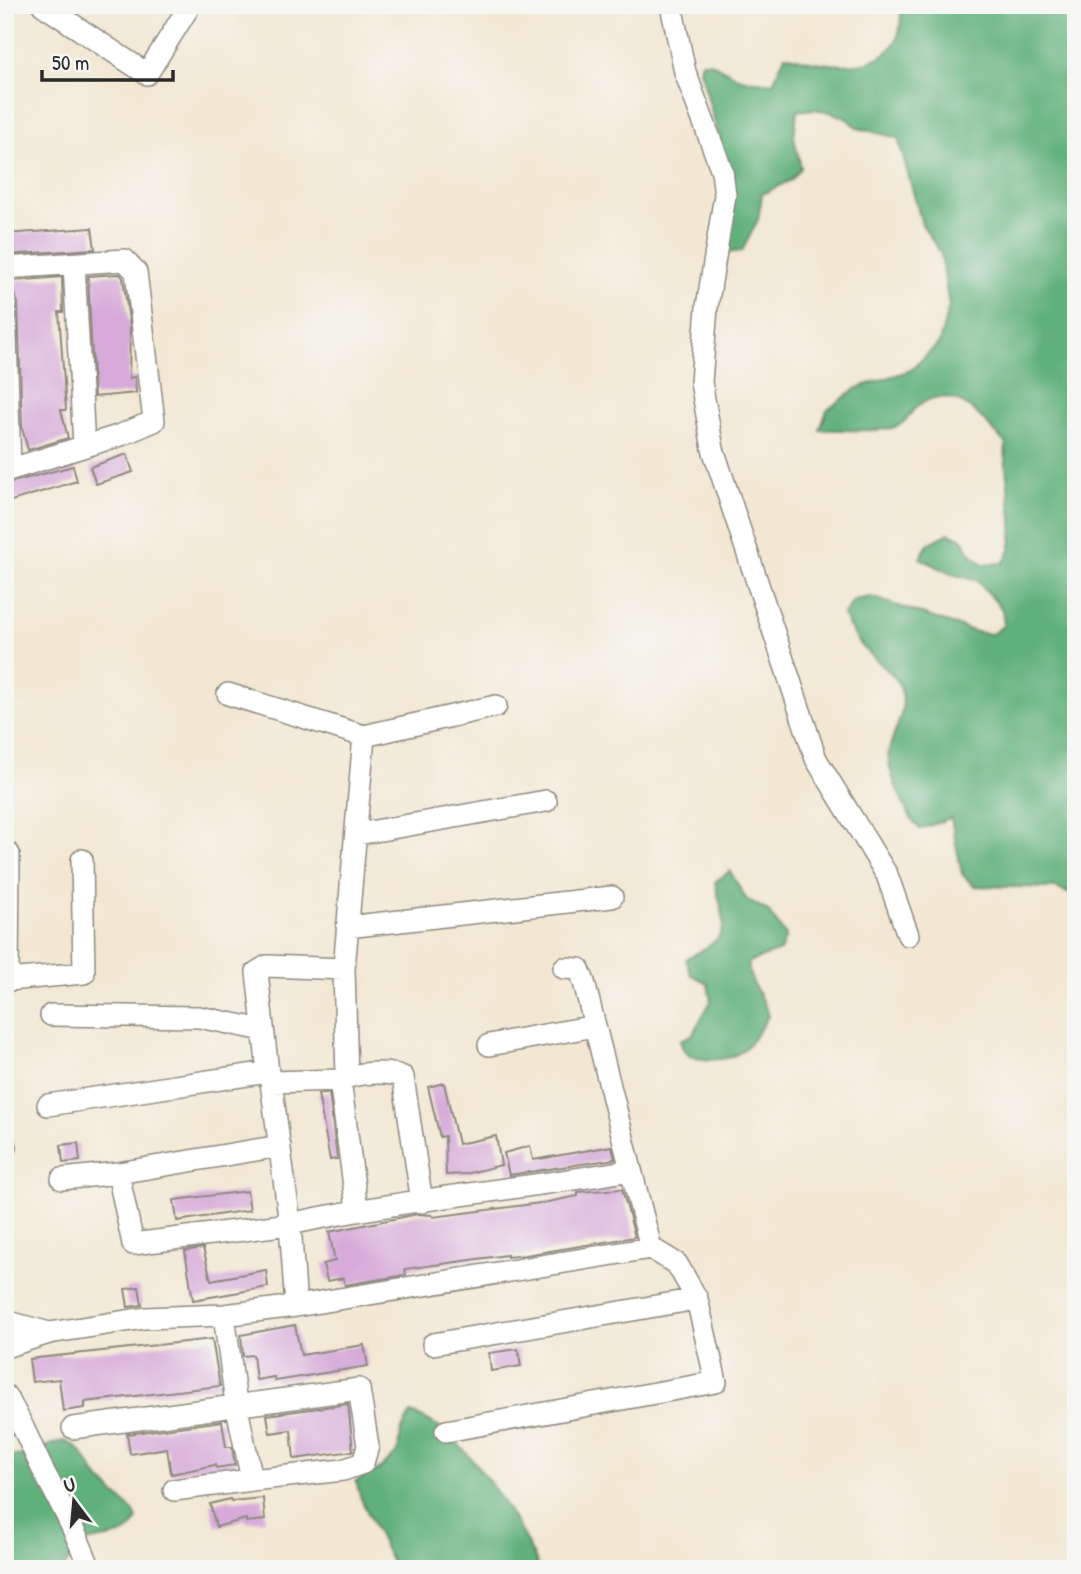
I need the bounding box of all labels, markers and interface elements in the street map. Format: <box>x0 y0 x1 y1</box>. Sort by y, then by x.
scale bar <box>42 38 173 82</box>
text: 50 m <box>52 48 89 77</box>
north arrow <box>38 1466 108 1536</box>
text: U <box>61 1471 78 1499</box>

